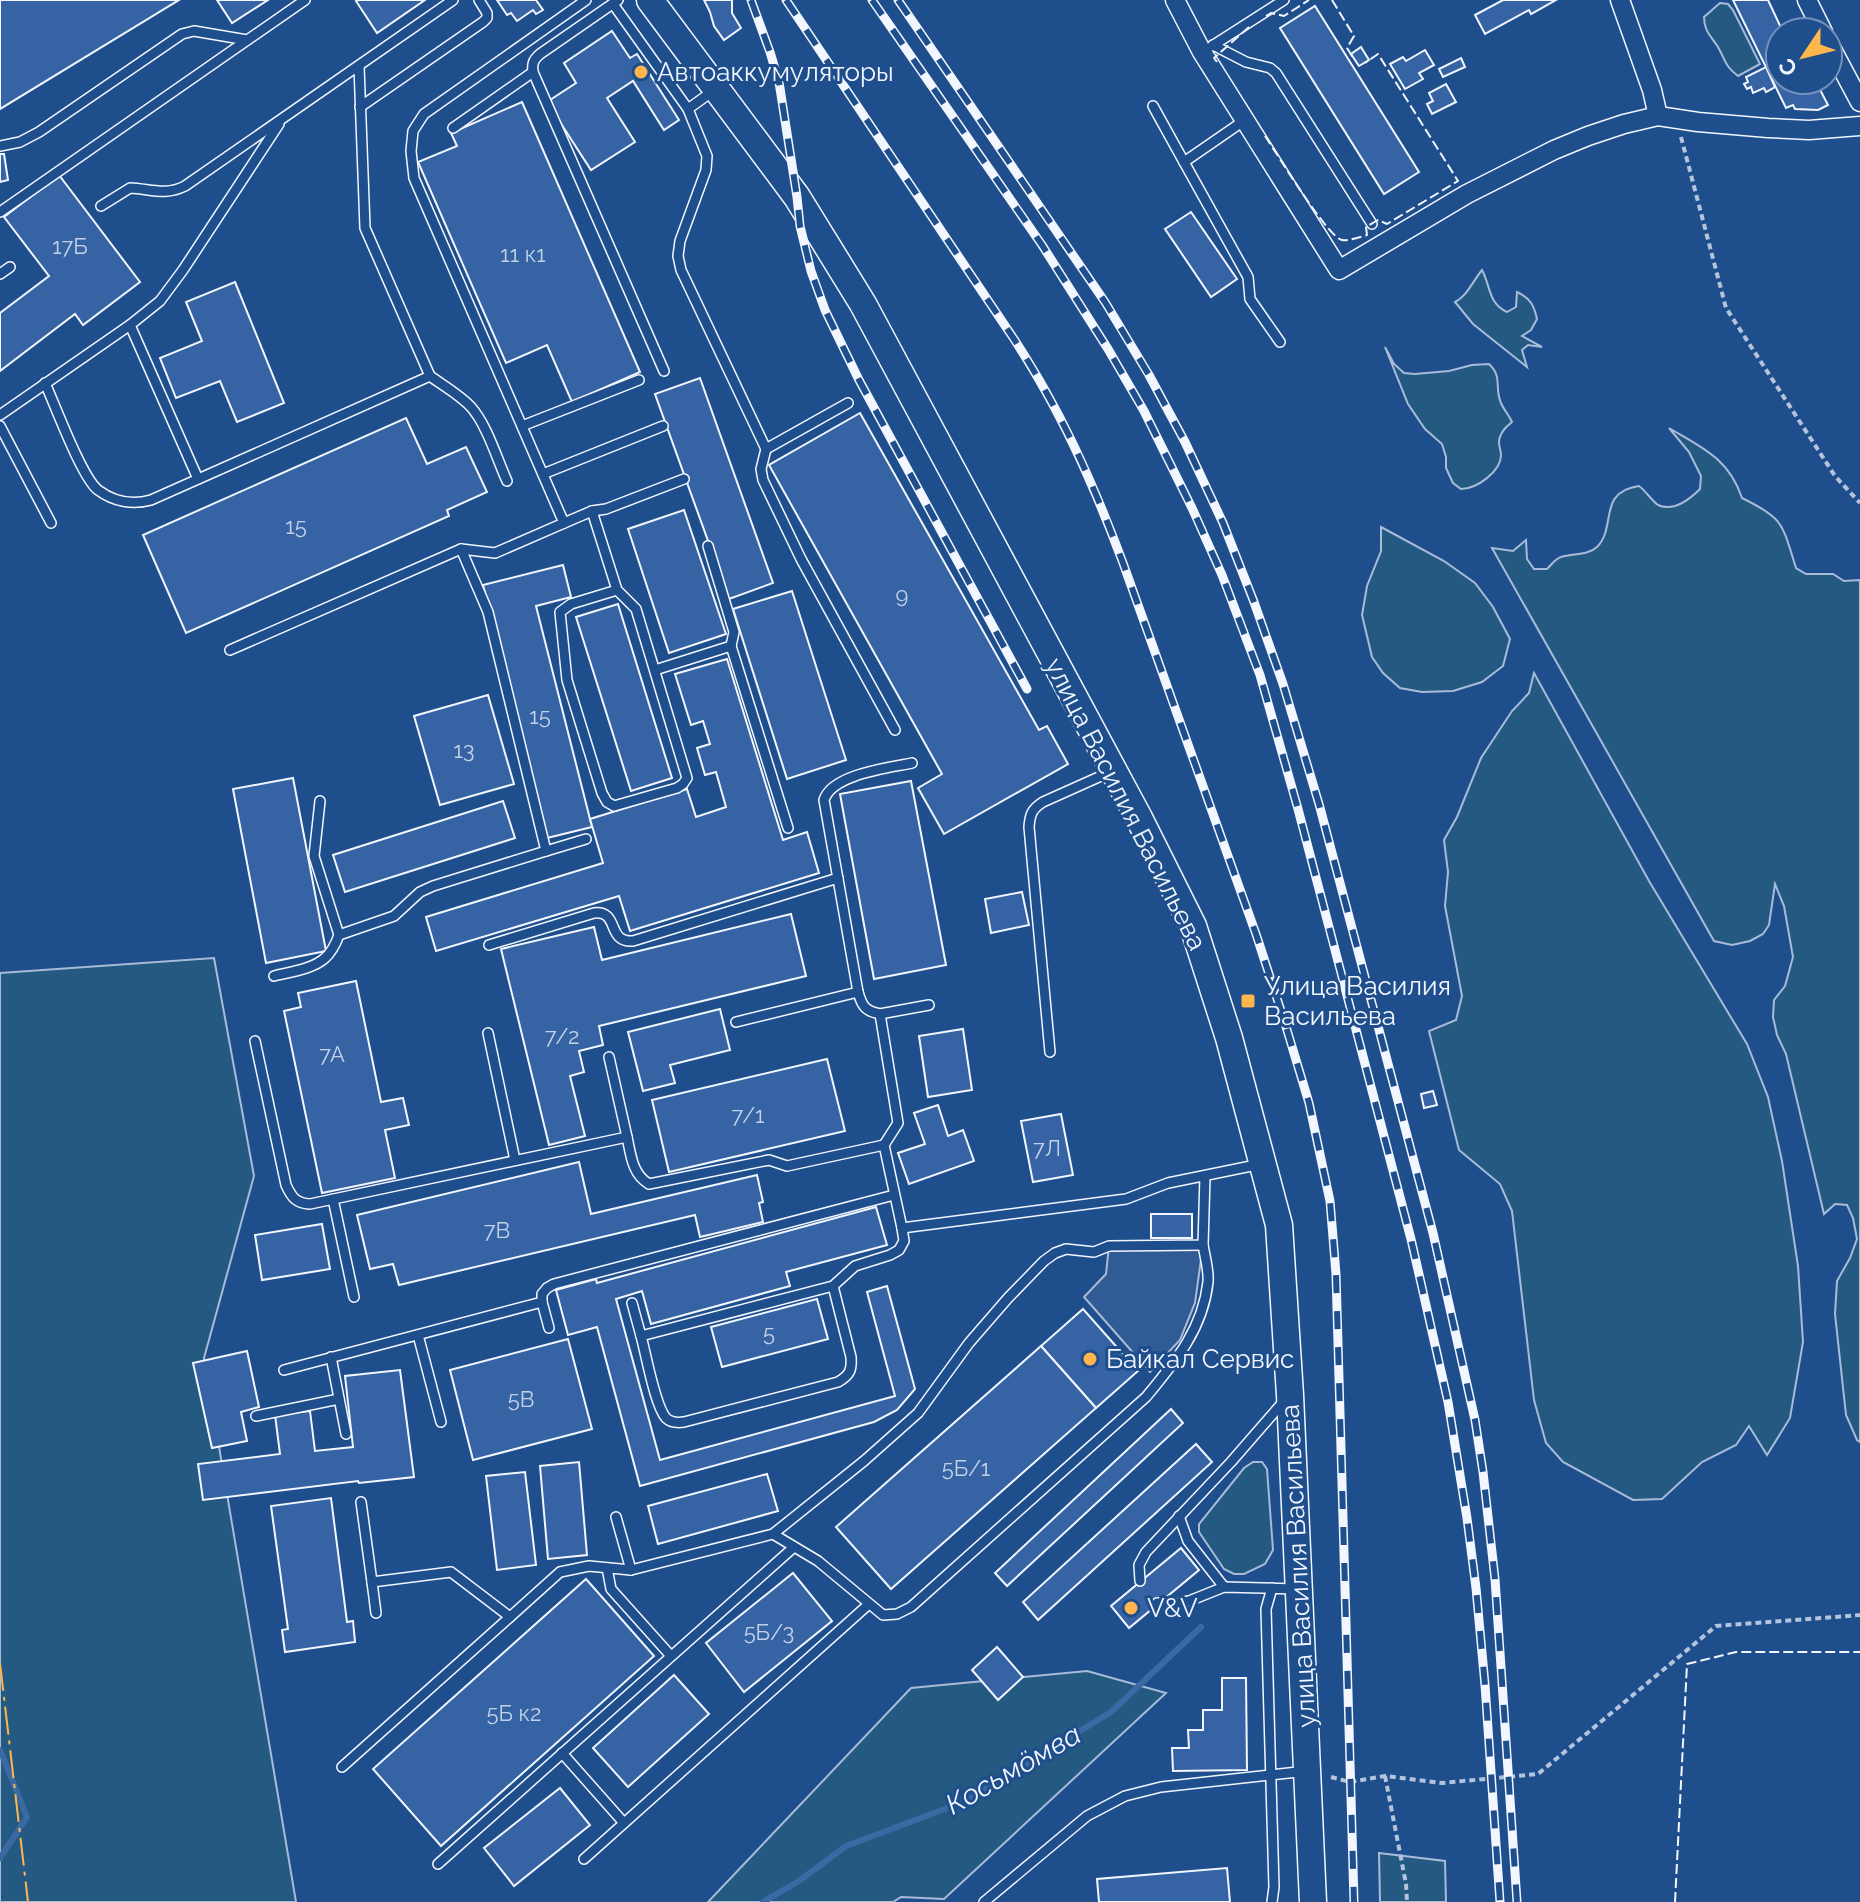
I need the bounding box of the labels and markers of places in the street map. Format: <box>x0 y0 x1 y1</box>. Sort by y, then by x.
place label: Автоаккумуляторы <box>657 57 894 87</box>
marker: Автоаккумуляторы <box>632 63 650 81</box>
place label: Улица Василия Васильева <box>1264 971 1451 1031</box>
marker: Улица Василия Васильева <box>1239 992 1257 1010</box>
place label: Байкал Сервис <box>1106 1344 1294 1374</box>
marker: Байкал Сервис <box>1081 1350 1099 1368</box>
place label: V&V <box>1147 1593 1198 1623</box>
marker: V&V <box>1122 1599 1140 1617</box>

